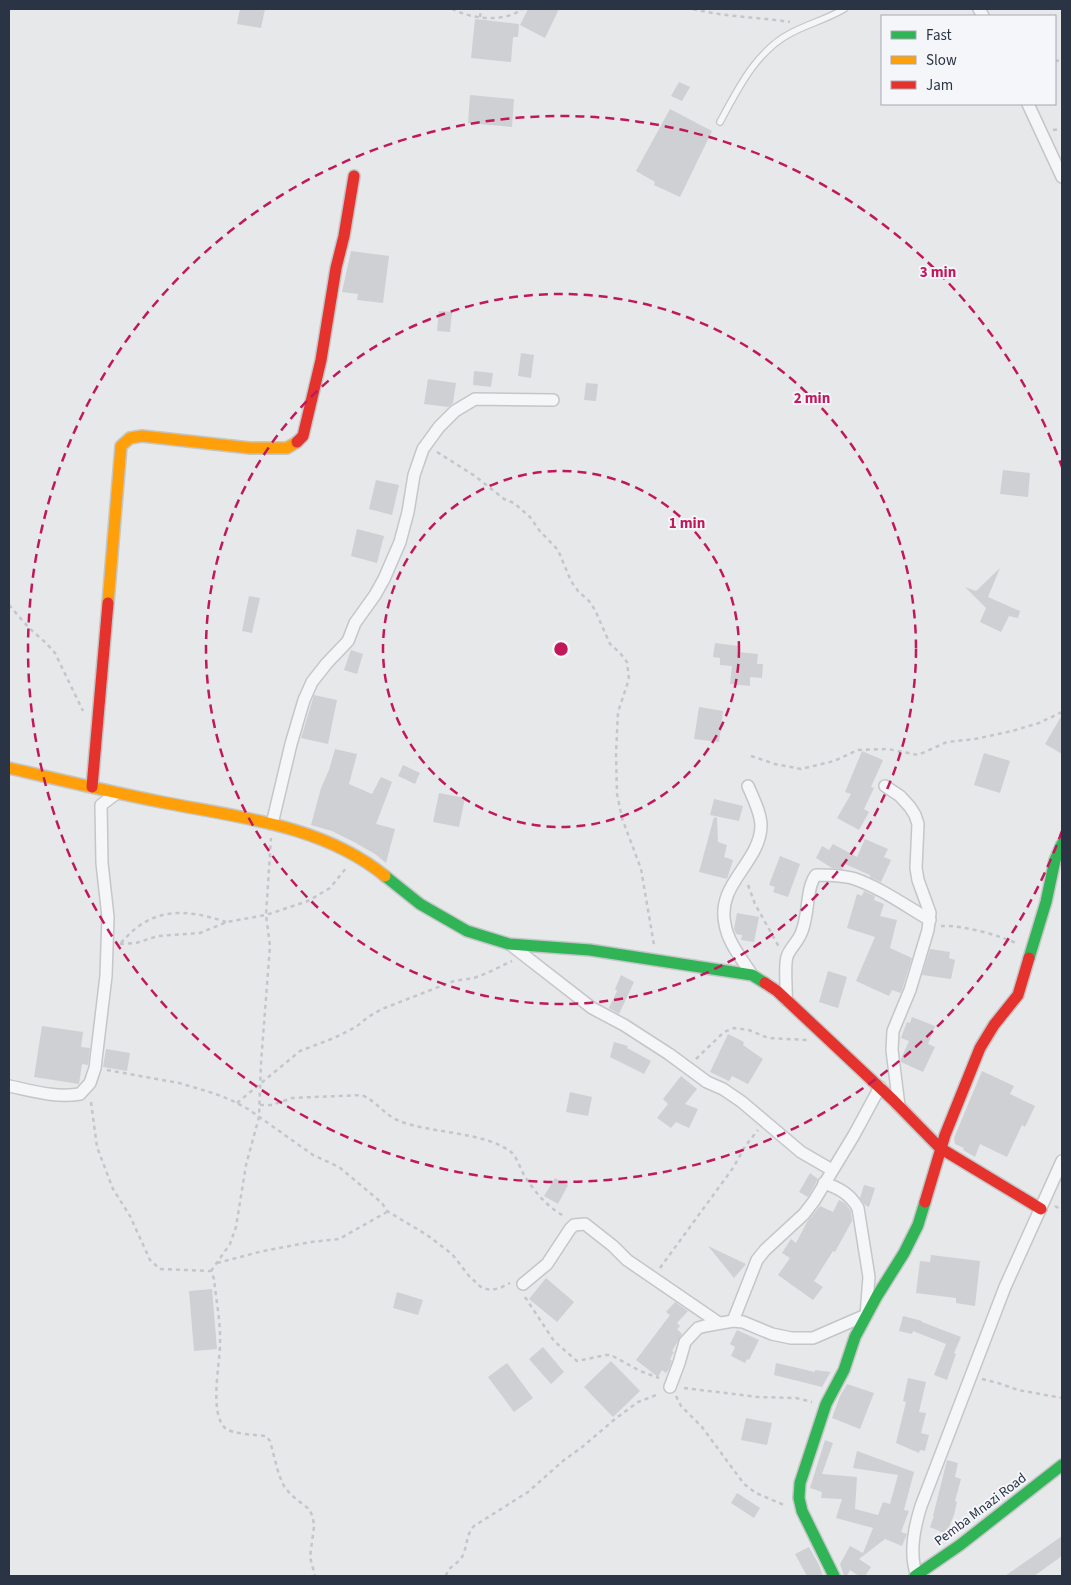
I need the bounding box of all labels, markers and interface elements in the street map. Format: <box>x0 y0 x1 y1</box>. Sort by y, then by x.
legend <box>881 15 1056 105</box>
text: Fast <box>926 25 952 46</box>
text: Slow <box>926 50 957 71</box>
text: Jam <box>926 75 953 96</box>
text: 3 min <box>920 262 956 283</box>
text: 2 min <box>794 388 830 409</box>
text: 1 min <box>669 513 705 534</box>
centre of rings <box>552 640 570 658</box>
street label: Pemba Mnazi Road <box>930 1469 1031 1551</box>

